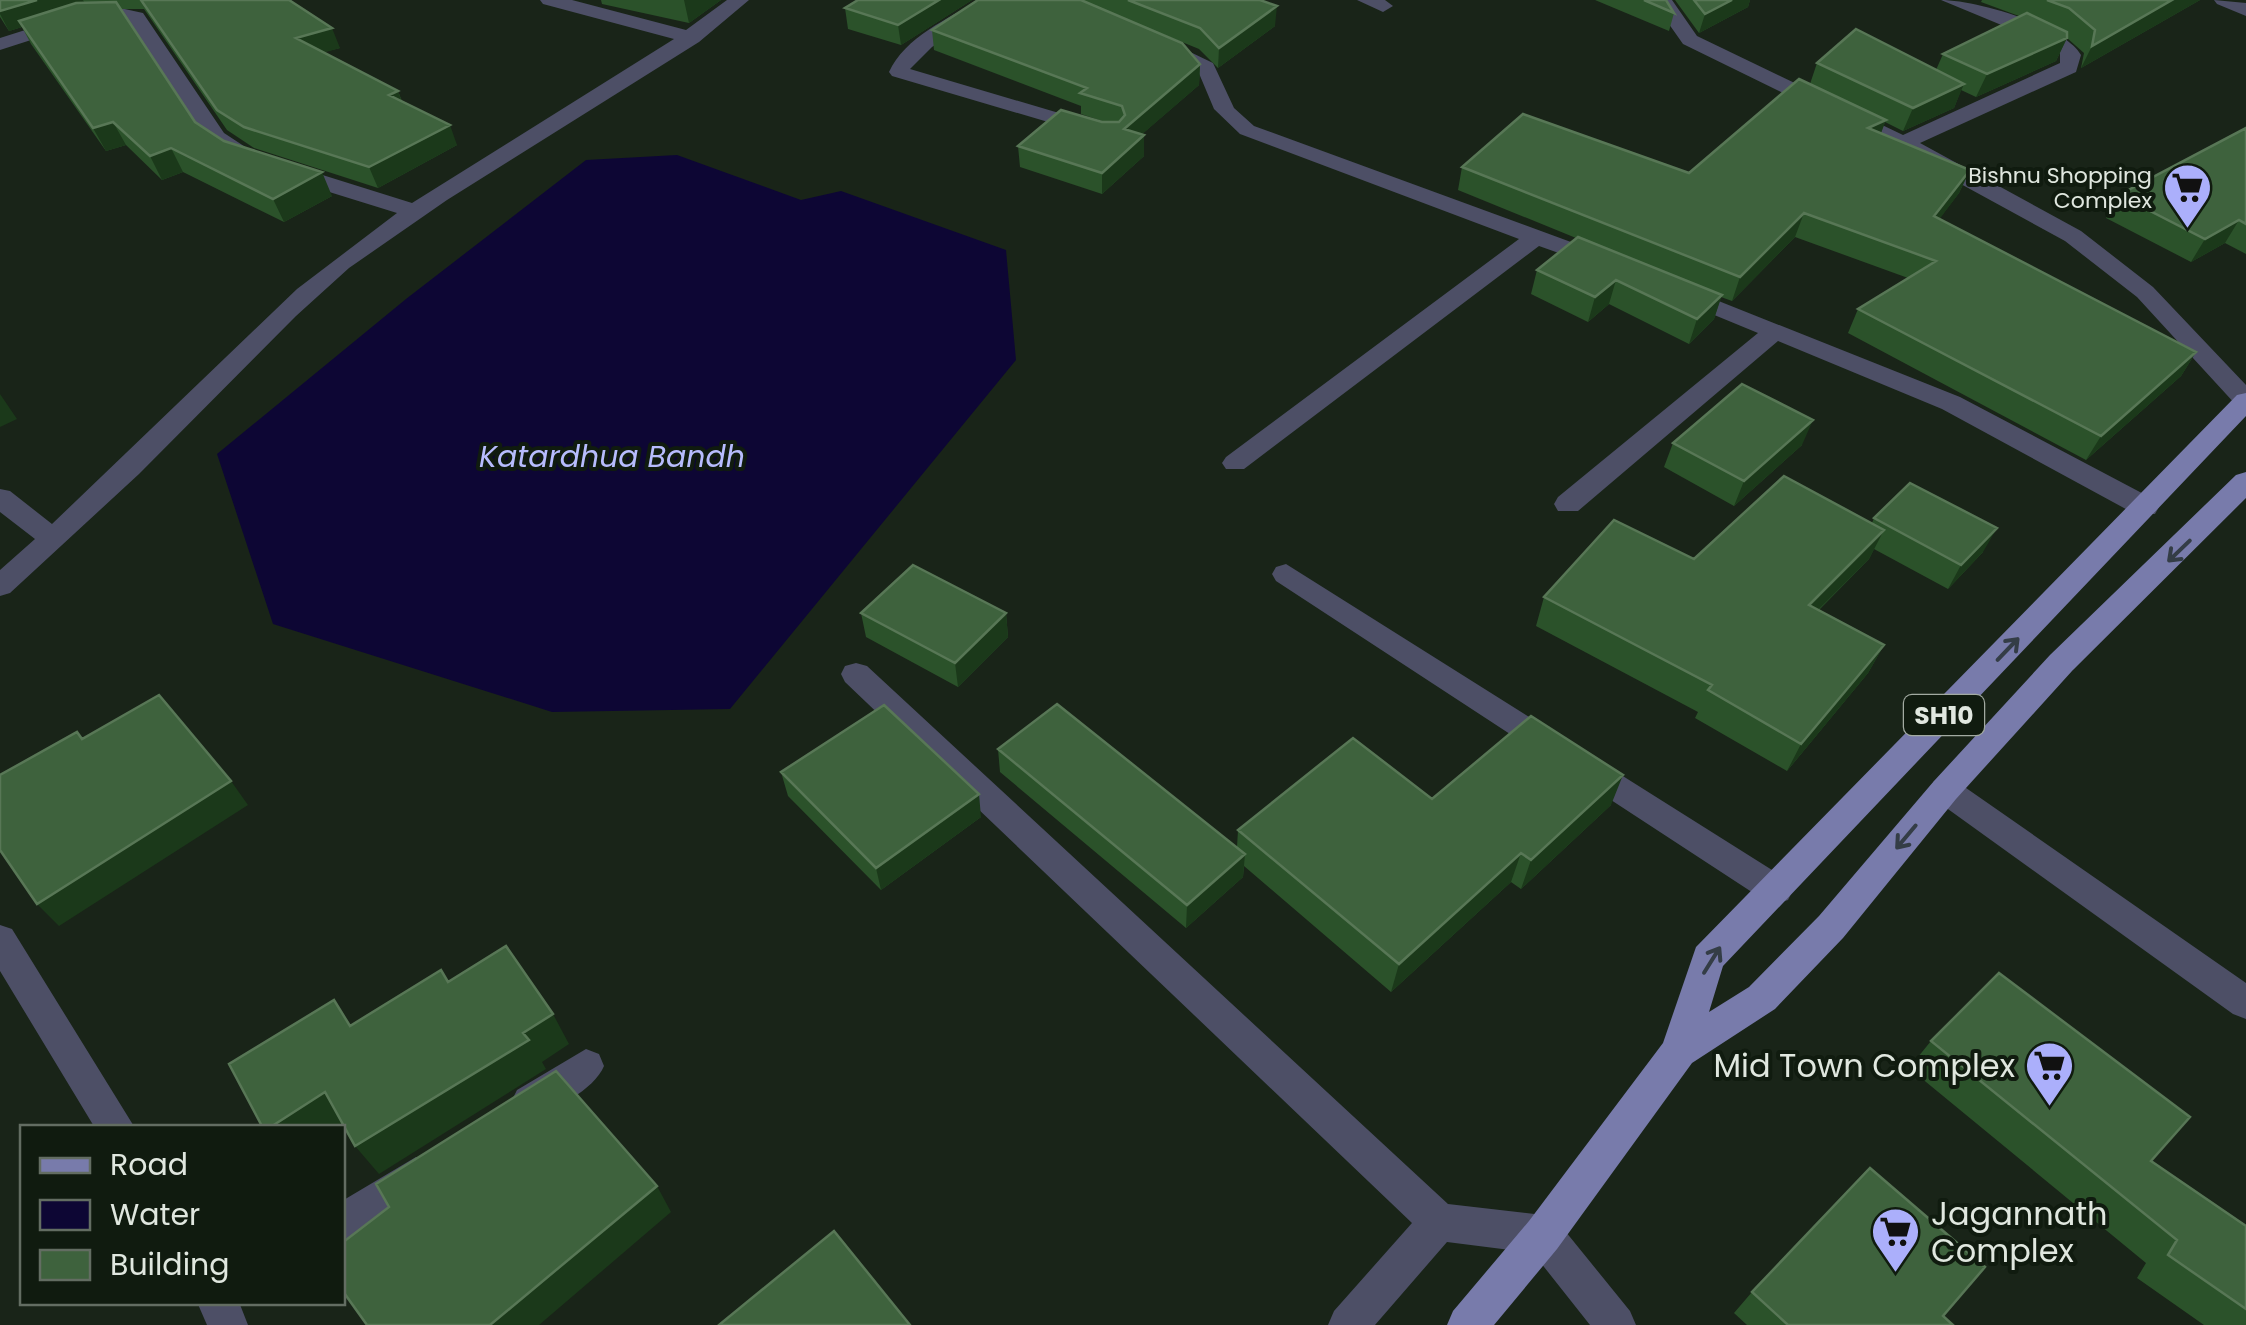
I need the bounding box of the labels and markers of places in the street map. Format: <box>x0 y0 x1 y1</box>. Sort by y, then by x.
place label: Bishnu Shopping Complex <box>1968 160 2152 216</box>
supermarket icon: Bishnu Shopping Complex <box>2161 162 2213 230</box>
supermarket icon: Mid Town Complex <box>2024 1040 2076 1108</box>
place label: Mid Town Complex <box>1714 1043 2015 1088</box>
place label: Jagannath Complex <box>1931 1191 2108 1273</box>
supermarket icon: Jagannath Complex <box>1870 1206 1922 1274</box>

